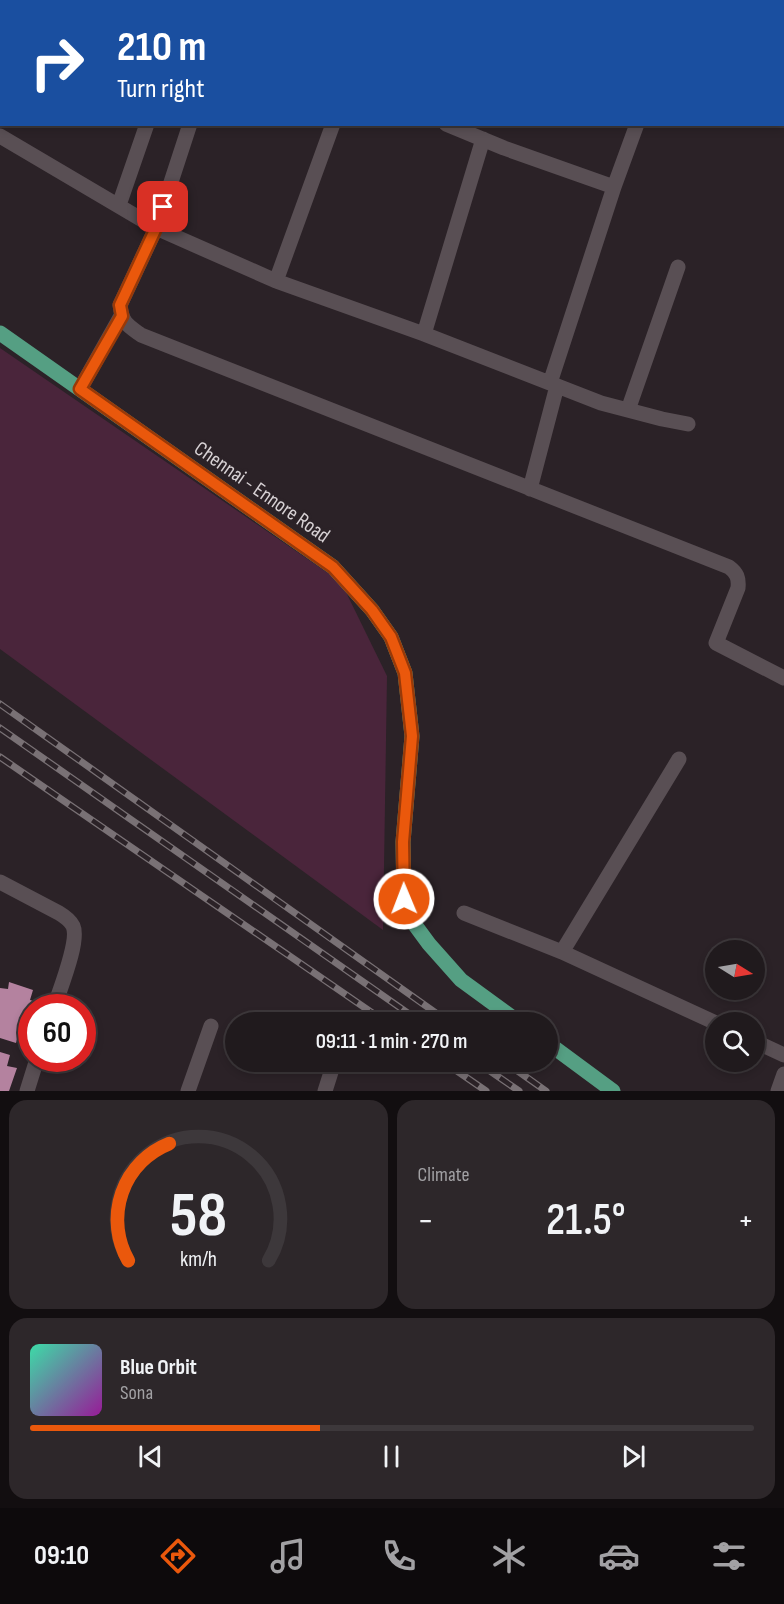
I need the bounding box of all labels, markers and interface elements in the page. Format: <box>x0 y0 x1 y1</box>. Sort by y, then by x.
text: 210 m <box>117 22 206 73</box>
icon: right <box>18 24 96 102</box>
text: Turn right <box>117 73 204 105</box>
pin <box>137 181 188 232</box>
icon: arrive <box>146 190 179 223</box>
street label: Chennai - Ennore Road <box>189 436 335 548</box>
position arrow <box>372 867 436 931</box>
north arrow <box>705 940 765 1000</box>
map controls <box>705 940 765 1072</box>
speed limit sign: 60 <box>18 994 96 1072</box>
button: search <box>705 1012 765 1072</box>
text: 09:11 · 1 min · 270 m <box>316 1028 467 1055</box>
text: Climate <box>418 1163 470 1187</box>
text: 58 <box>170 1179 227 1254</box>
text: 21.5° <box>546 1193 626 1248</box>
text: − <box>418 1201 434 1241</box>
text: + <box>738 1201 754 1241</box>
text: km/h <box>180 1248 217 1273</box>
text: Blue Orbit <box>120 1354 197 1381</box>
text: Sona <box>120 1381 153 1405</box>
icon: previous <box>134 1440 167 1473</box>
icon: pause <box>375 1440 408 1473</box>
icon: next <box>617 1440 650 1473</box>
icon: directions <box>157 1535 199 1577</box>
icon: music <box>267 1535 309 1577</box>
icon: phone <box>378 1535 420 1577</box>
icon: climate <box>488 1535 530 1577</box>
icon: car <box>598 1535 640 1577</box>
icon: filters <box>708 1535 750 1577</box>
text: 09:10 <box>34 1540 89 1572</box>

